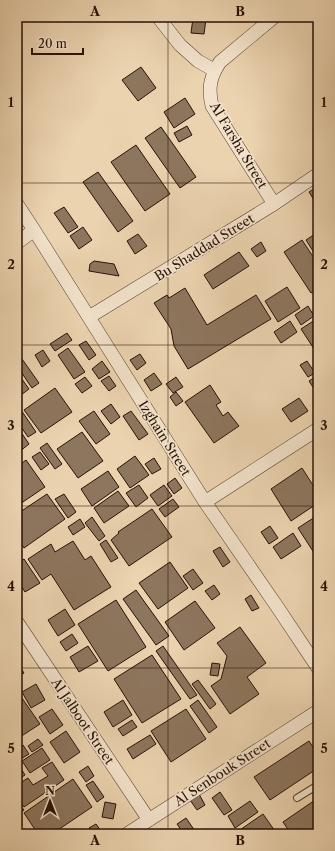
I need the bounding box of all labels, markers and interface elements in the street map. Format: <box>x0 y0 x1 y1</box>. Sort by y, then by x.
text: A <box>89 3 101 19</box>
text: B <box>235 3 245 19</box>
scale bar <box>32 30 83 56</box>
text: 20 m <box>38 36 67 51</box>
text: 1 <box>8 94 14 110</box>
text: 1 <box>321 94 327 110</box>
street label: Al Farsha Street <box>206 98 271 191</box>
street label: Bu Shaddad Street <box>151 210 257 284</box>
text: 2 <box>7 256 15 272</box>
text: 2 <box>320 256 328 272</box>
street label: Izghain Street <box>135 397 195 479</box>
text: 3 <box>7 417 15 433</box>
text: 3 <box>320 417 328 433</box>
text: 4 <box>7 578 15 594</box>
text: 4 <box>320 578 328 594</box>
street label: Al Jalboot Street <box>48 674 118 768</box>
street label: Al Senbouk Street <box>170 735 273 810</box>
text: 5 <box>7 740 15 756</box>
text: 5 <box>320 740 328 756</box>
north arrow <box>30 781 70 821</box>
text: N <box>45 784 55 798</box>
text: A <box>89 832 101 848</box>
text: B <box>235 832 245 848</box>

